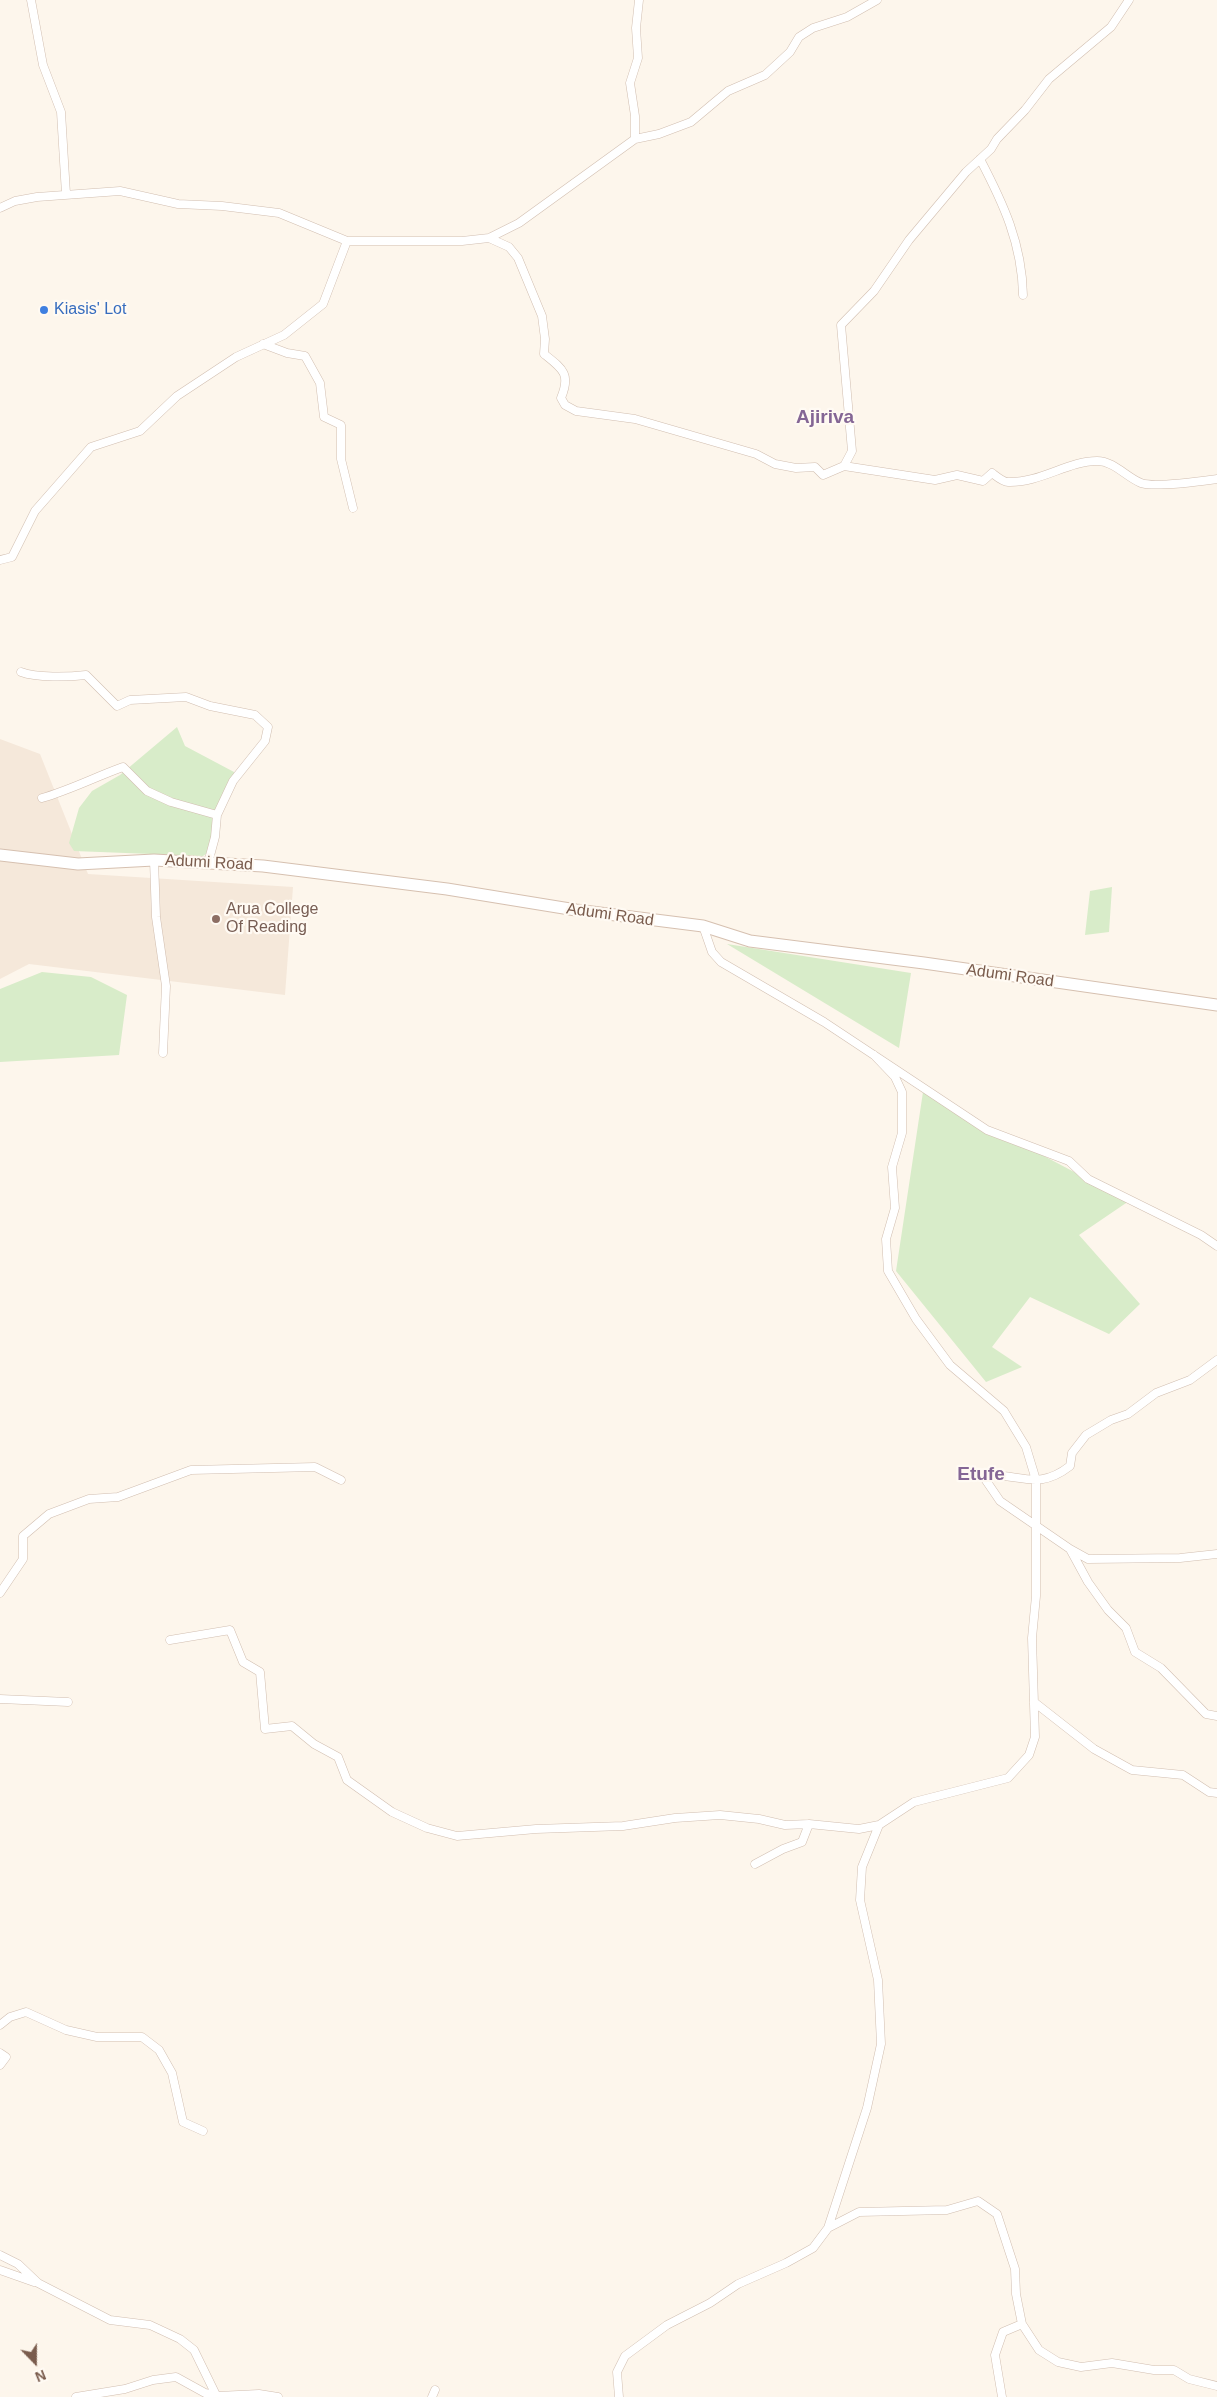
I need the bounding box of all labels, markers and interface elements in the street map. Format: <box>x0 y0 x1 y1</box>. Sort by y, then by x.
place label: Kiasis' Lot <box>54 300 126 320</box>
marker: Kiasis' Lot <box>38 304 50 316</box>
district label: Ajiriva <box>796 407 854 429</box>
street label: Adumi Road <box>165 851 253 875</box>
street label: Adumi Road <box>565 899 655 931</box>
place label: Arua College Of Reading <box>226 900 318 938</box>
marker: Arua College Of Reading <box>210 913 222 925</box>
street label: Adumi Road <box>965 960 1055 992</box>
district label: Etufe <box>957 1464 1005 1486</box>
north arrow <box>10 2337 60 2387</box>
text: N <box>33 2367 48 2385</box>

